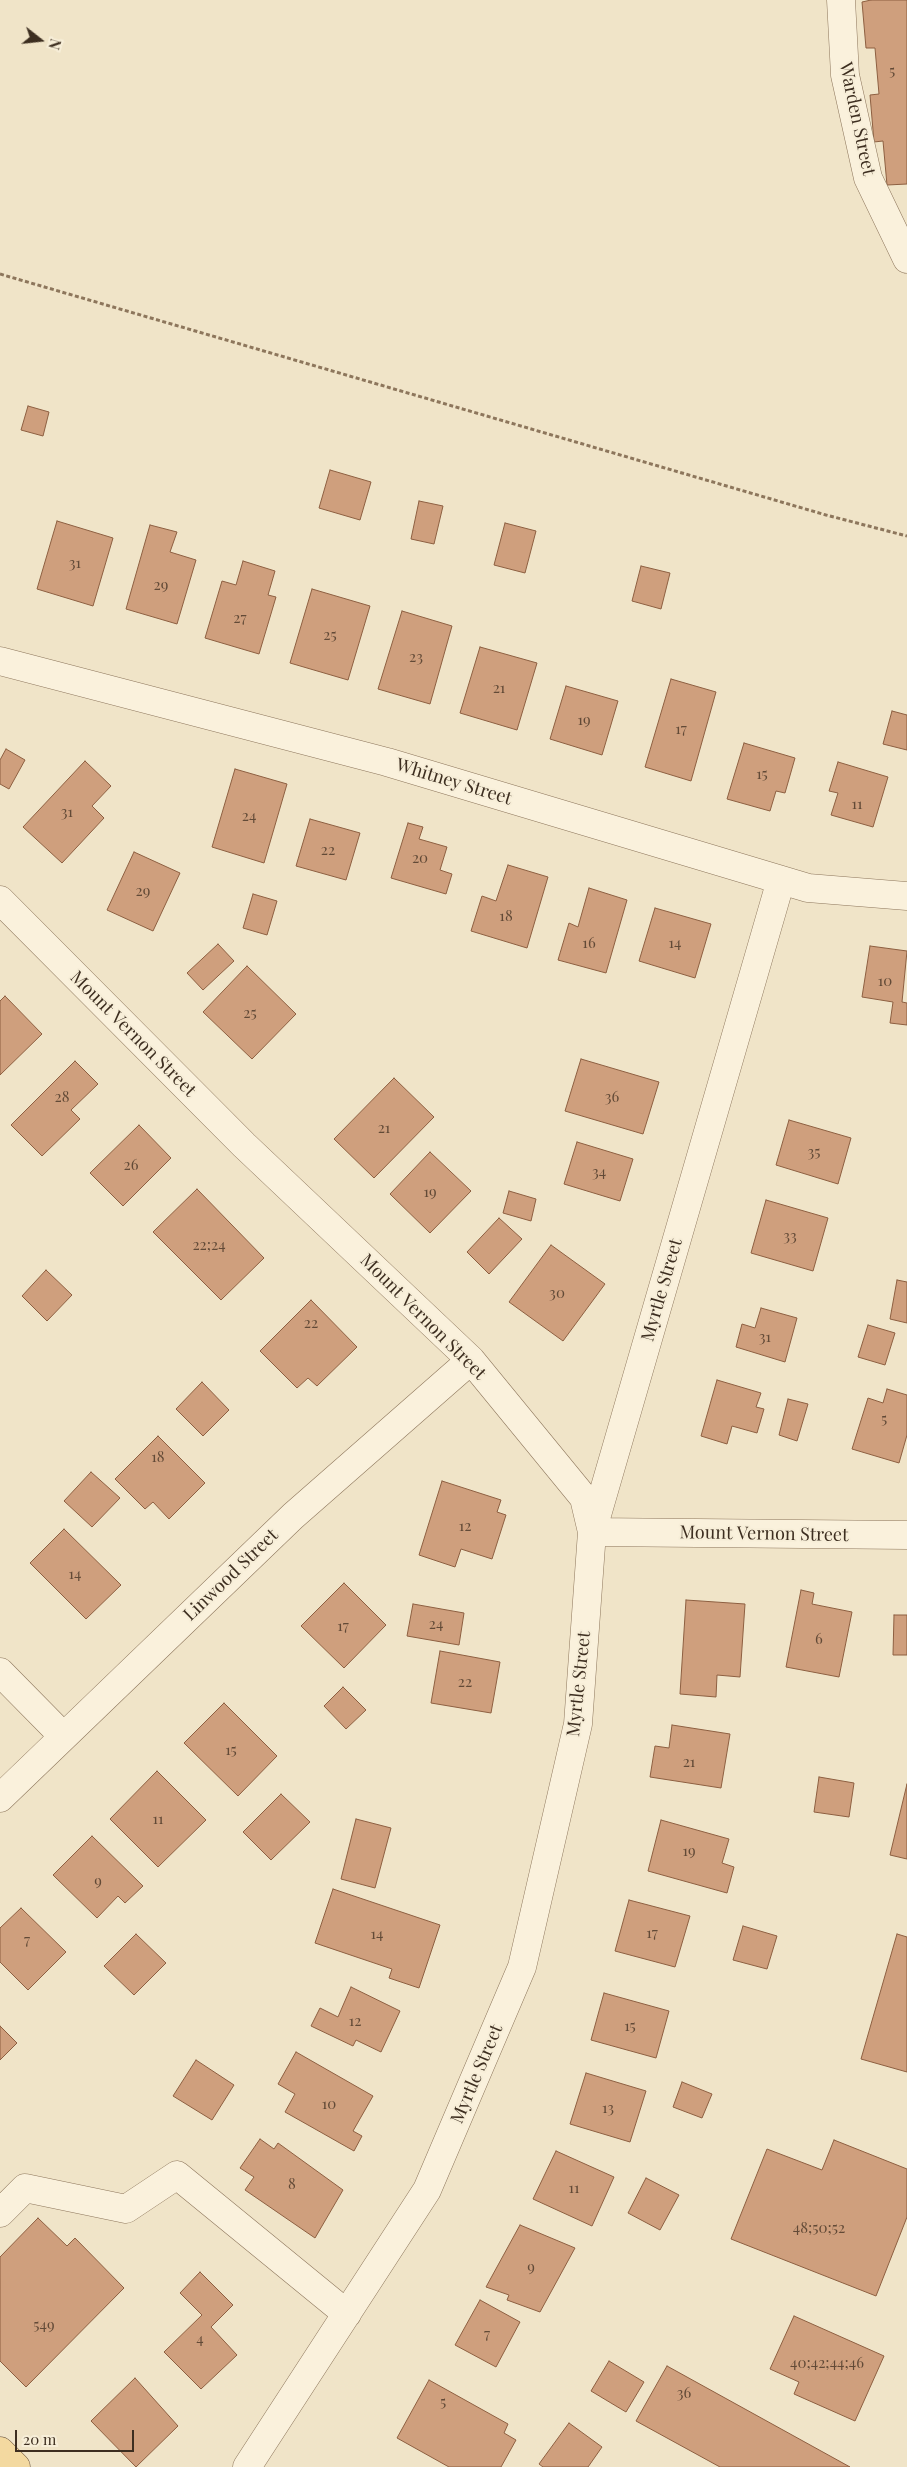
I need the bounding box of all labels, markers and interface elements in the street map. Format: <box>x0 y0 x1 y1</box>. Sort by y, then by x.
north arrow <box>15 15 65 65</box>
text: N <box>44 37 65 52</box>
street label: Warden Street <box>834 60 880 178</box>
house number: 5 <box>889 62 895 80</box>
house number: 31 <box>69 554 81 572</box>
house number: 29 <box>154 576 168 594</box>
house number: 27 <box>233 609 247 627</box>
house number: 25 <box>323 626 337 644</box>
house number: 23 <box>409 648 423 666</box>
house number: 21 <box>493 679 505 697</box>
house number: 19 <box>577 711 591 729</box>
house number: 17 <box>675 720 687 738</box>
street label: Whitney Street <box>393 754 515 810</box>
house number: 15 <box>756 765 768 783</box>
house number: 11 <box>851 795 863 813</box>
house number: 31 <box>61 803 73 821</box>
house number: 24 <box>242 807 256 825</box>
house number: 22 <box>321 841 335 859</box>
house number: 20 <box>412 849 428 867</box>
house number: 29 <box>136 882 150 900</box>
house number: 18 <box>499 907 513 925</box>
house number: 16 <box>582 934 596 952</box>
house number: 14 <box>669 934 681 952</box>
street label: Mount Vernon Street <box>66 967 200 1101</box>
house number: 10 <box>878 972 892 990</box>
house number: 25 <box>243 1004 257 1022</box>
house number: 28 <box>55 1088 69 1106</box>
house number: 36 <box>605 1088 619 1106</box>
house number: 21 <box>378 1119 390 1137</box>
house number: 35 <box>808 1143 820 1161</box>
house number: 26 <box>124 1156 138 1174</box>
house number: 34 <box>592 1163 606 1181</box>
house number: 19 <box>423 1183 437 1201</box>
house number: 33 <box>783 1227 797 1245</box>
house number: 22;24 <box>192 1236 226 1254</box>
street label: Myrtle Street <box>637 1236 687 1344</box>
street label: Mount Vernon Street <box>356 1250 490 1384</box>
house number: 30 <box>549 1284 565 1302</box>
house number: 22 <box>304 1314 318 1332</box>
house number: 31 <box>759 1328 771 1346</box>
house number: 5 <box>881 1410 887 1428</box>
house number: 18 <box>151 1448 165 1466</box>
house number: 12 <box>459 1517 471 1535</box>
street label: Mount Vernon Street <box>679 1522 849 1546</box>
street label: Linwood Street <box>179 1524 283 1626</box>
house number: 14 <box>69 1565 81 1583</box>
house number: 24 <box>429 1615 443 1633</box>
house number: 17 <box>337 1617 349 1635</box>
street label: Myrtle Street <box>563 1630 595 1738</box>
house number: 6 <box>815 1630 823 1648</box>
house number: 22 <box>458 1673 472 1691</box>
house number: 15 <box>225 1741 237 1759</box>
house number: 21 <box>683 1753 695 1771</box>
house number: 11 <box>152 1810 164 1828</box>
house number: 19 <box>682 1842 696 1860</box>
house number: 9 <box>94 1872 102 1890</box>
house number: 17 <box>646 1924 658 1942</box>
house number: 14 <box>371 1925 383 1943</box>
house number: 7 <box>24 1931 30 1949</box>
house number: 12 <box>349 2012 361 2030</box>
house number: 15 <box>624 2017 636 2035</box>
street label: Myrtle Street <box>446 2021 508 2127</box>
house number: 10 <box>322 2095 336 2113</box>
house number: 13 <box>602 2099 614 2117</box>
house number: 8 <box>288 2175 296 2193</box>
house number: 11 <box>568 2179 580 2197</box>
house number: 48;50;52 <box>793 2219 845 2237</box>
house number: 9 <box>527 2258 535 2276</box>
house number: 549 <box>33 2316 55 2334</box>
house number: 7 <box>484 2325 490 2343</box>
house number: 4 <box>196 2330 204 2348</box>
house number: 40;42;44;46 <box>790 2354 864 2372</box>
house number: 36 <box>677 2384 691 2402</box>
house number: 5 <box>440 2393 446 2411</box>
scale bar <box>18 2420 136 2452</box>
text: 20 m <box>23 2429 56 2449</box>

